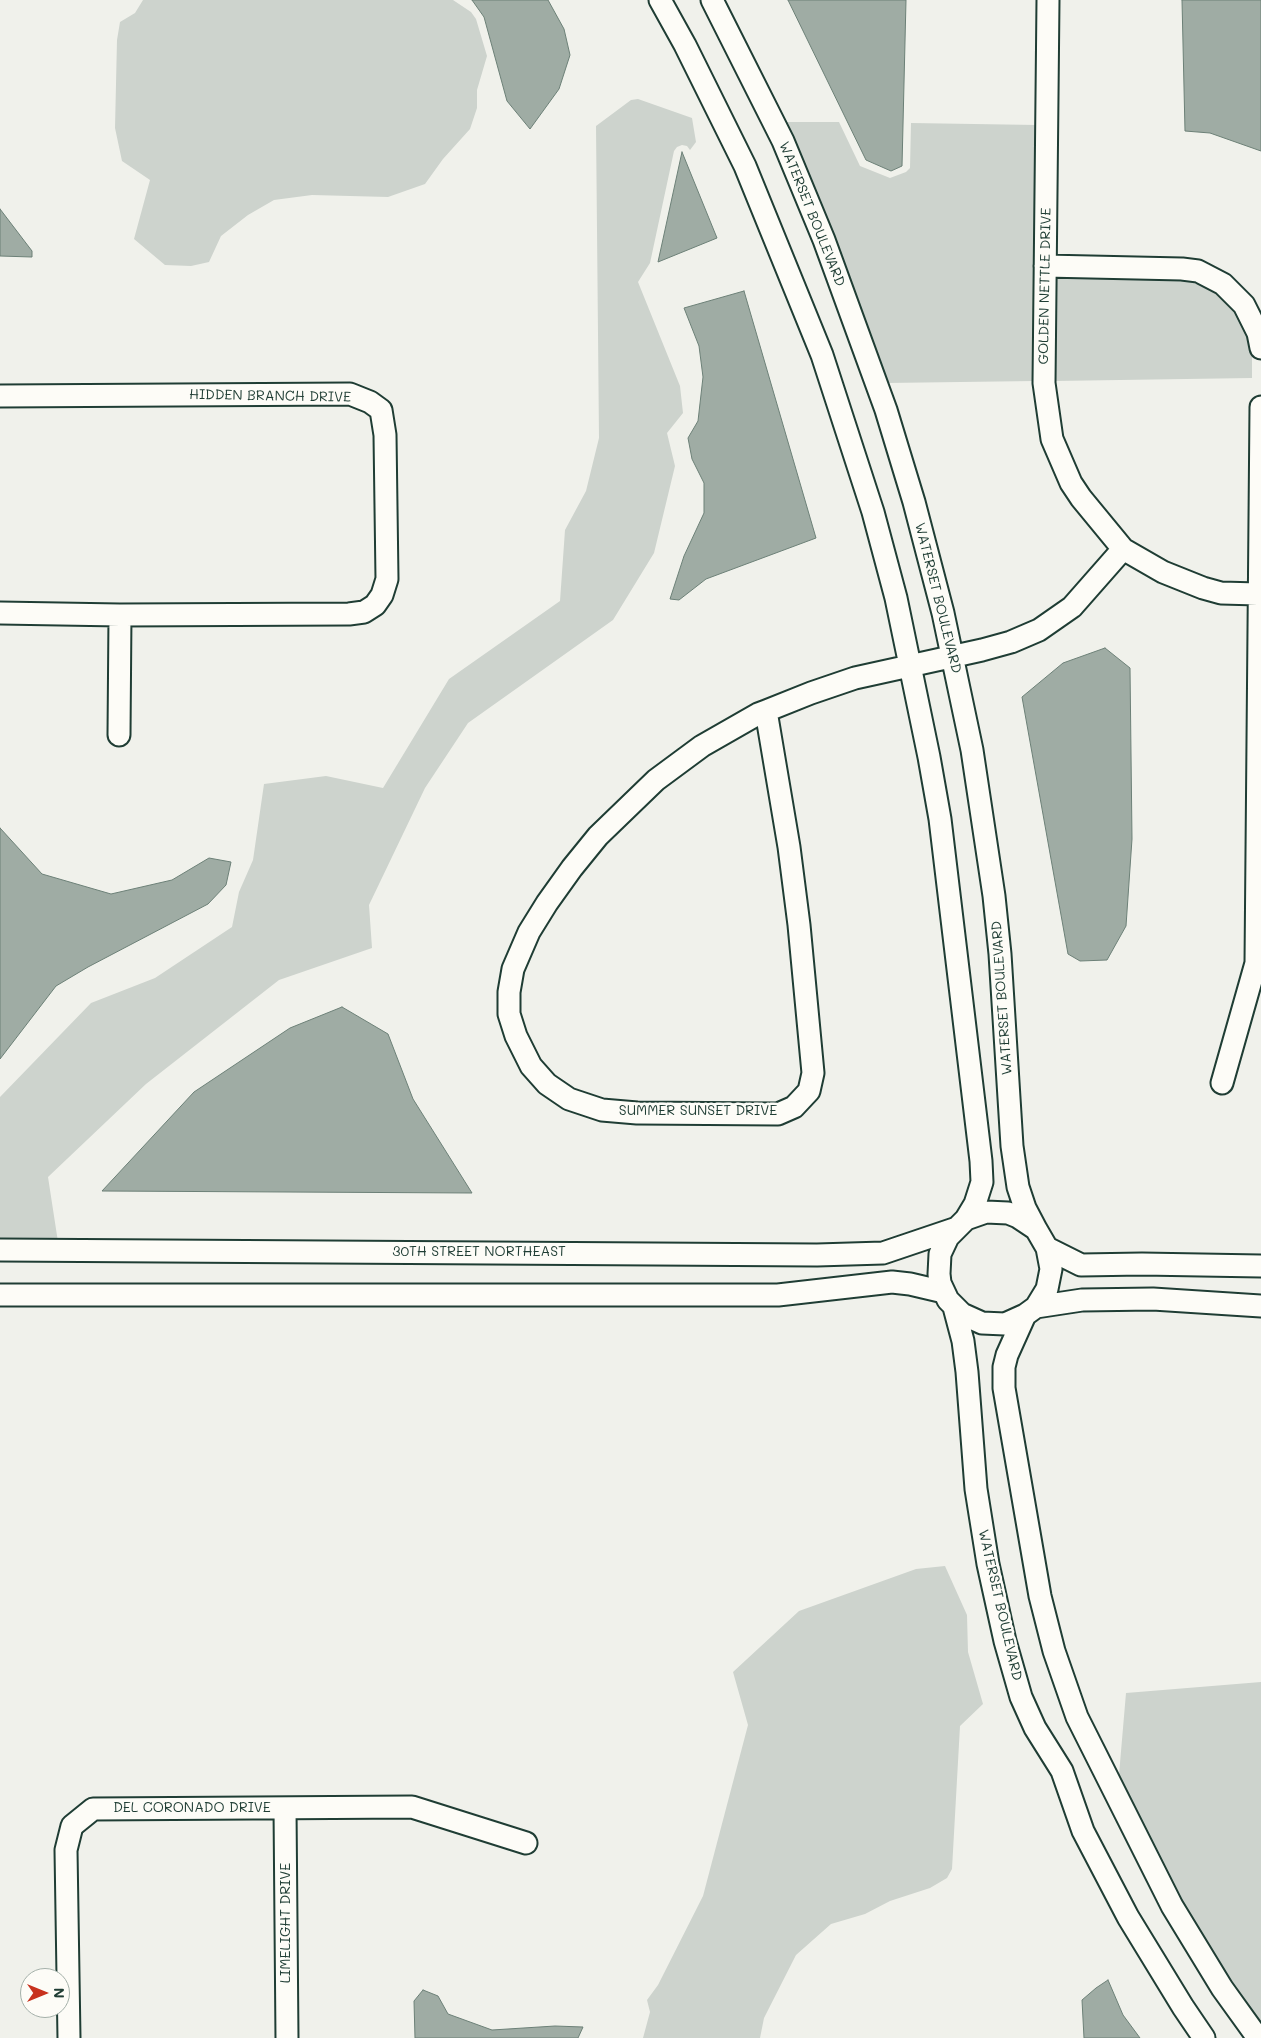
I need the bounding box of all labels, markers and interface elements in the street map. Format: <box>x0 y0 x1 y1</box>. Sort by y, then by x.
street label: WATERSET BOULEVARD <box>775 139 849 289</box>
street label: GOLDEN NETTLE DRIVE <box>1035 207 1055 365</box>
street label: HIDDEN BRANCH DRIVE <box>189 386 351 406</box>
street label: WATERSET BOULEVARD <box>911 521 965 675</box>
street label: WATERSET BOULEVARD <box>988 920 1016 1076</box>
street label: SUMMER SUNSET DRIVE <box>619 1103 777 1119</box>
street label: 30TH STREET NORTHEAST <box>392 1244 566 1260</box>
street label: WATERSET BOULEVARD <box>974 1528 1026 1682</box>
street label: DEL CORONADO DRIVE <box>113 1800 271 1816</box>
street label: LIMELIGHT DRIVE <box>278 1863 294 1983</box>
north arrow <box>20 1968 70 2018</box>
text: N <box>50 1988 69 1998</box>

